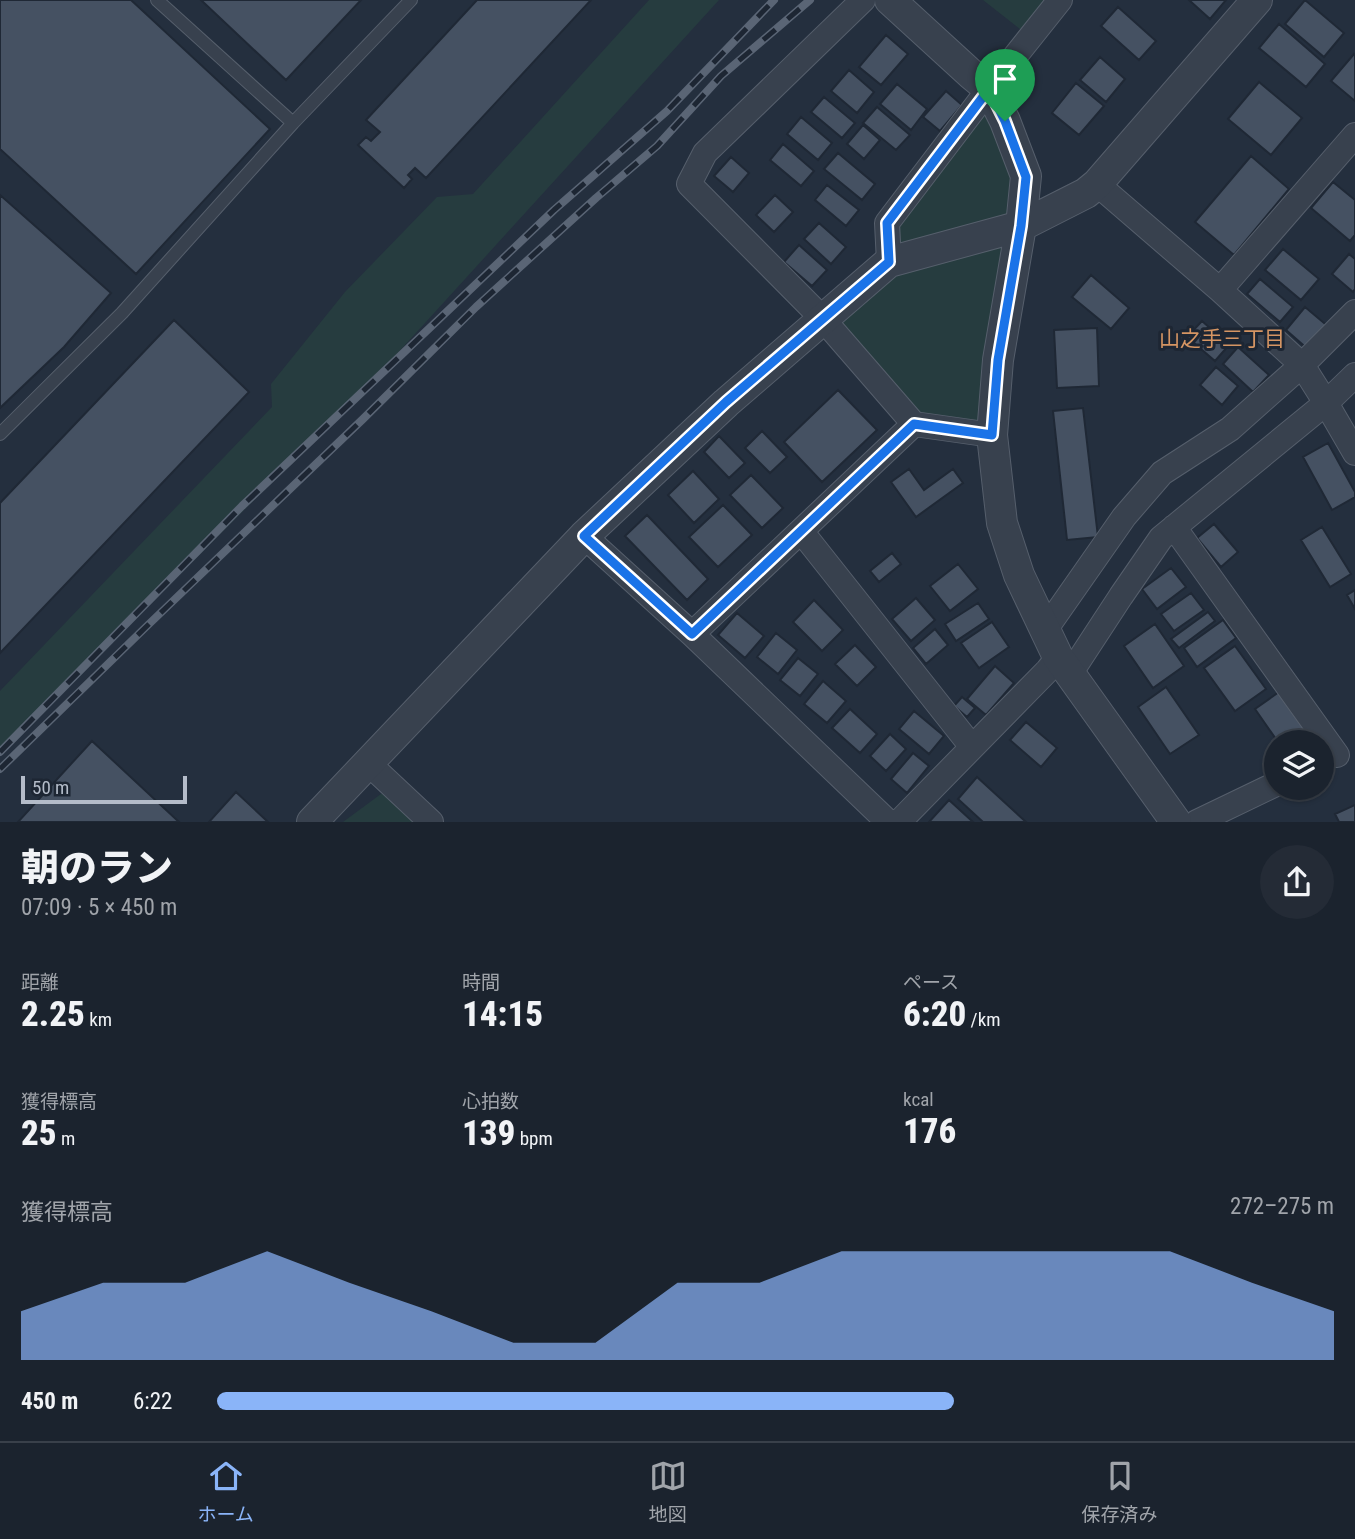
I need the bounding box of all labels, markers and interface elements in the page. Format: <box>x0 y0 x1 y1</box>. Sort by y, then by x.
pin <box>975 49 1035 121</box>
icon: arrive <box>986 60 1024 98</box>
district label: 山之手三丁目 <box>1159 327 1285 351</box>
map controls <box>1264 730 1334 800</box>
button: layers <box>1264 730 1334 800</box>
scale bar <box>21 772 187 804</box>
text: 50 m <box>32 776 69 799</box>
button: share <box>1260 845 1334 919</box>
text: 朝のラン <box>21 846 173 890</box>
text: 07:09 · 5 × 450 m <box>21 894 177 921</box>
text: 距離 <box>21 971 59 994</box>
text: 時間 <box>462 971 500 994</box>
text: ペース <box>903 971 959 994</box>
text: 2.25 <box>21 994 85 1035</box>
text: 14:15 <box>462 994 543 1035</box>
text: 6:20 <box>903 994 966 1035</box>
text: km <box>85 1008 112 1031</box>
text: /km <box>966 1008 1001 1031</box>
text: kcal <box>903 1088 934 1111</box>
text: 獲得標高 <box>21 1090 97 1113</box>
text: 心拍数 <box>462 1090 519 1113</box>
text: 176 <box>903 1111 956 1152</box>
text: 25 <box>21 1113 57 1154</box>
text: 139 <box>462 1113 515 1154</box>
text: m <box>57 1127 75 1150</box>
text: bpm <box>515 1127 553 1150</box>
text: 272–275 m <box>1230 1193 1334 1220</box>
text: 獲得標高 <box>21 1199 113 1226</box>
text: 450 m <box>21 1388 78 1415</box>
text: 6:22 <box>133 1388 172 1415</box>
tab: ホーム <box>197 1457 254 1526</box>
tab: 地図 <box>649 1457 687 1526</box>
tab: 保存済み <box>1082 1457 1158 1526</box>

